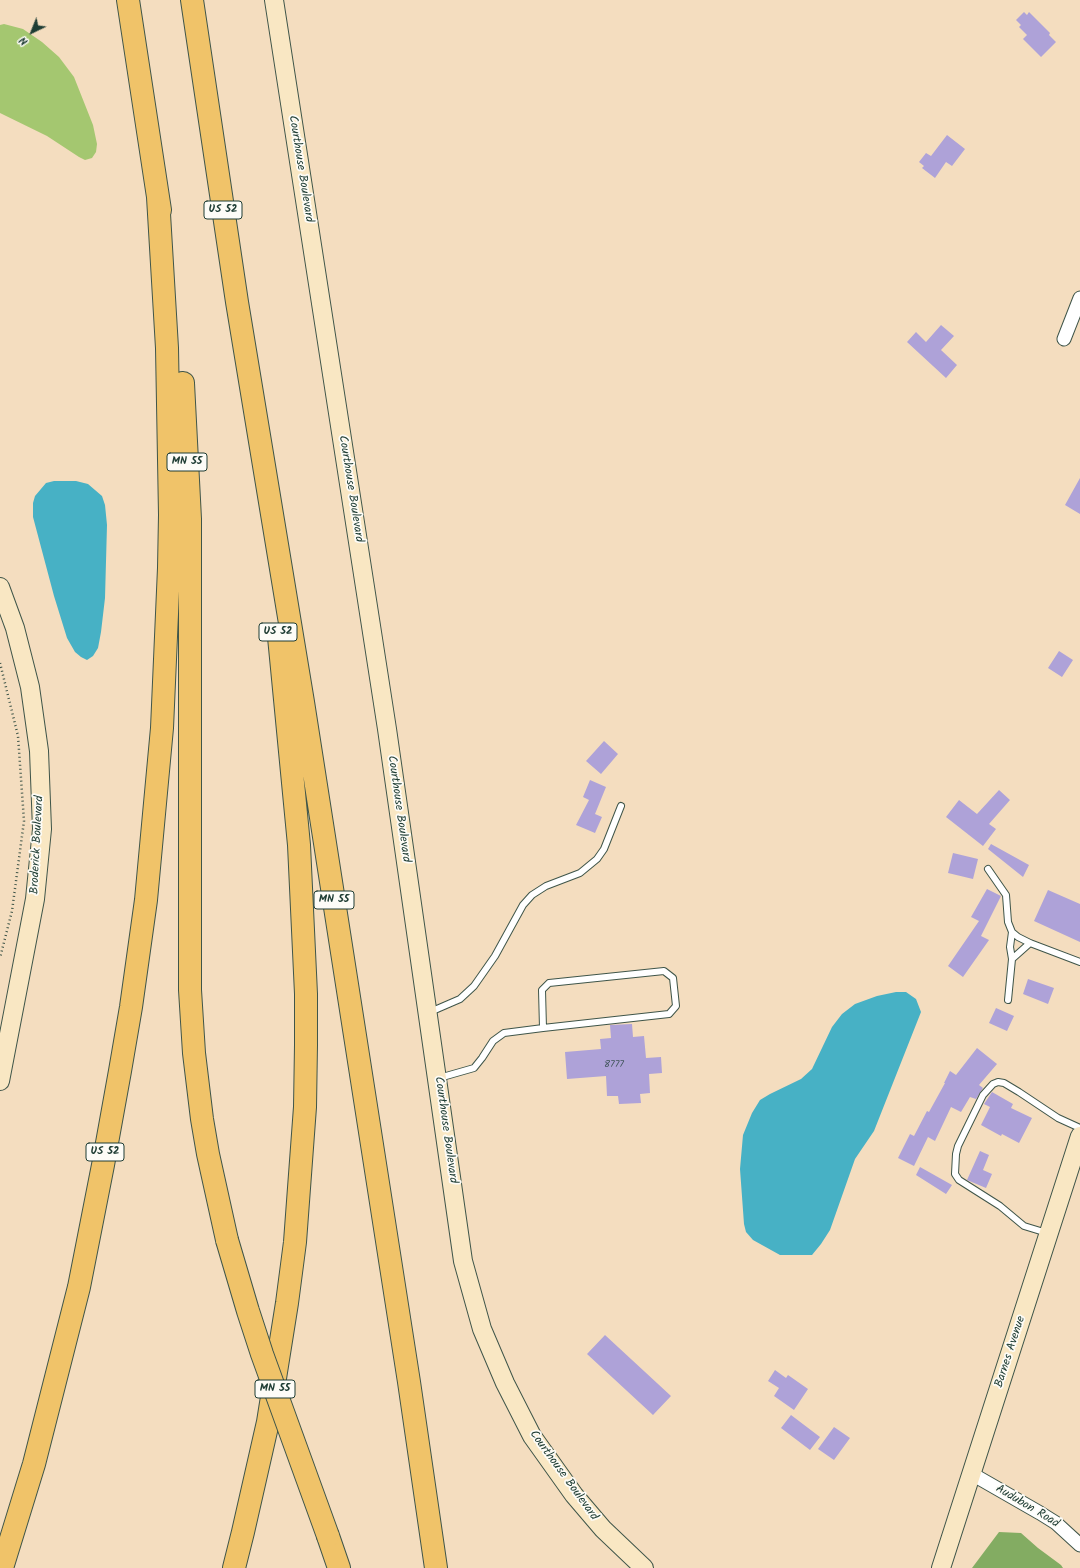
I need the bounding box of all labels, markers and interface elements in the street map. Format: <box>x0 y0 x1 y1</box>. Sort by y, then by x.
north arrow <box>12 12 52 52</box>
text: N <box>15 32 33 50</box>
street label: Courthouse Boulevard <box>284 115 316 223</box>
road number: US 52 <box>204 201 242 219</box>
street label: Courthouse Boulevard <box>334 435 366 543</box>
road number: MN 55 <box>167 453 207 471</box>
road number: US 52 <box>259 623 297 641</box>
street label: Courthouse Boulevard <box>383 755 413 863</box>
street label: Broderick Boulevard <box>28 795 48 895</box>
road number: MN 55 <box>314 891 354 909</box>
house number: 8777 <box>604 1059 624 1071</box>
street label: Courthouse Boulevard <box>430 1076 460 1184</box>
road number: US 52 <box>86 1143 124 1161</box>
street label: Barnes Avenue <box>993 1314 1029 1390</box>
road number: MN 55 <box>255 1380 295 1398</box>
street label: Courthouse Boulevard <box>525 1428 601 1524</box>
street label: Audubon Road <box>993 1482 1061 1532</box>

